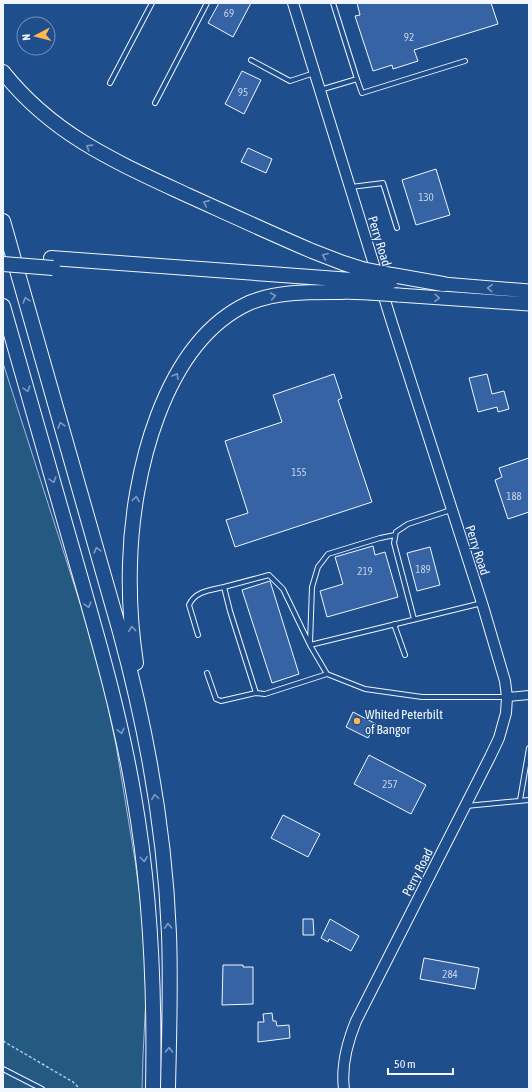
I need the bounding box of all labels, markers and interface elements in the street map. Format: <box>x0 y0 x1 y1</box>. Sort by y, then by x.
house number: 69 <box>224 7 234 19</box>
north arrow <box>16 16 56 56</box>
house number: 92 <box>404 31 414 43</box>
text: N <box>20 33 32 41</box>
house number: 95 <box>238 86 248 98</box>
one-way arrow <box>86 144 93 151</box>
house number: 130 <box>418 191 434 203</box>
one-way arrow <box>203 200 210 208</box>
street label: Perry Road <box>365 214 394 268</box>
one-way arrow <box>321 253 328 261</box>
one-way arrow <box>487 283 493 292</box>
one-way arrow <box>270 292 276 301</box>
one-way arrow <box>434 293 440 302</box>
one-way arrow <box>22 297 30 304</box>
one-way arrow <box>171 373 179 380</box>
one-way arrow <box>22 386 31 393</box>
one-way arrow <box>57 422 66 429</box>
house number: 155 <box>291 466 307 478</box>
one-way arrow <box>48 477 57 484</box>
house number: 188 <box>506 490 522 502</box>
one-way arrow <box>131 496 140 503</box>
street label: Perry Road <box>462 523 493 577</box>
one-way arrow <box>93 547 102 554</box>
house number: 189 <box>415 563 431 575</box>
house number: 219 <box>357 565 373 577</box>
one-way arrow <box>83 602 92 609</box>
one-way arrow <box>128 626 137 632</box>
place label: Whited Peterbilt of Bangor <box>365 707 443 737</box>
marker: Whited Peterbilt of Bangor <box>352 716 362 726</box>
one-way arrow <box>117 728 125 734</box>
house number: 257 <box>382 778 398 790</box>
one-way arrow <box>151 794 160 800</box>
street label: Perry Road <box>399 846 436 899</box>
one-way arrow <box>139 856 148 862</box>
one-way arrow <box>164 923 173 929</box>
house number: 284 <box>442 968 458 980</box>
one-way arrow <box>165 1047 173 1053</box>
scale bar <box>388 1050 453 1076</box>
text: 50 m <box>394 1057 416 1071</box>

